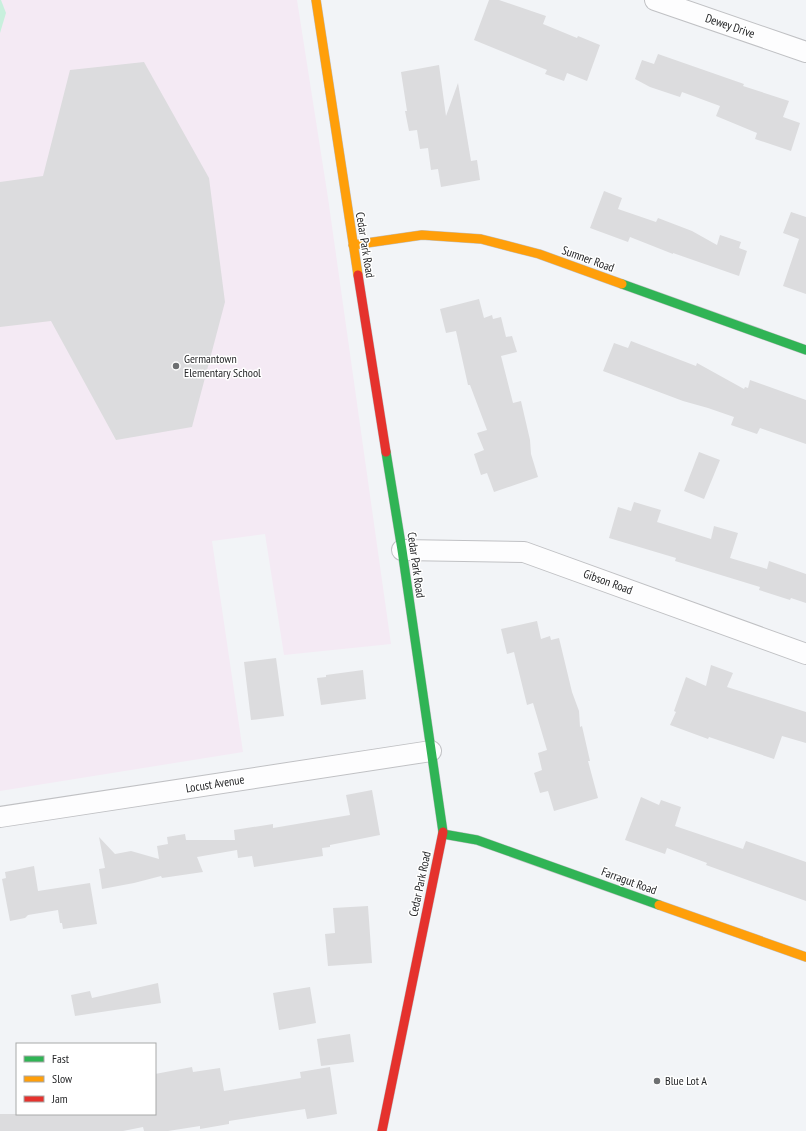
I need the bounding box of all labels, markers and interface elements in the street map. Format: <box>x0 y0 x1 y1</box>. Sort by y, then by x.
street label: Dewey Drive <box>703 10 757 41</box>
street label: Cedar Park Road <box>353 211 378 279</box>
street label: Sumner Road <box>560 242 616 275</box>
place label: Germantown Elementary School <box>184 351 261 380</box>
marker: Germantown Elementary School <box>171 361 181 371</box>
street label: Cedar Park Road <box>404 531 429 599</box>
street label: Gibson Road <box>582 566 635 597</box>
street label: Locust Avenue <box>185 771 245 796</box>
street label: Cedar Park Road <box>405 850 434 918</box>
street label: Farragut Road <box>599 864 659 897</box>
legend <box>16 1043 156 1115</box>
text: Fast <box>52 1051 70 1066</box>
text: Slow <box>52 1071 73 1086</box>
place label: Blue Lot A <box>665 1073 707 1088</box>
marker: Blue Lot A <box>652 1076 662 1086</box>
text: Jam <box>51 1091 68 1106</box>

